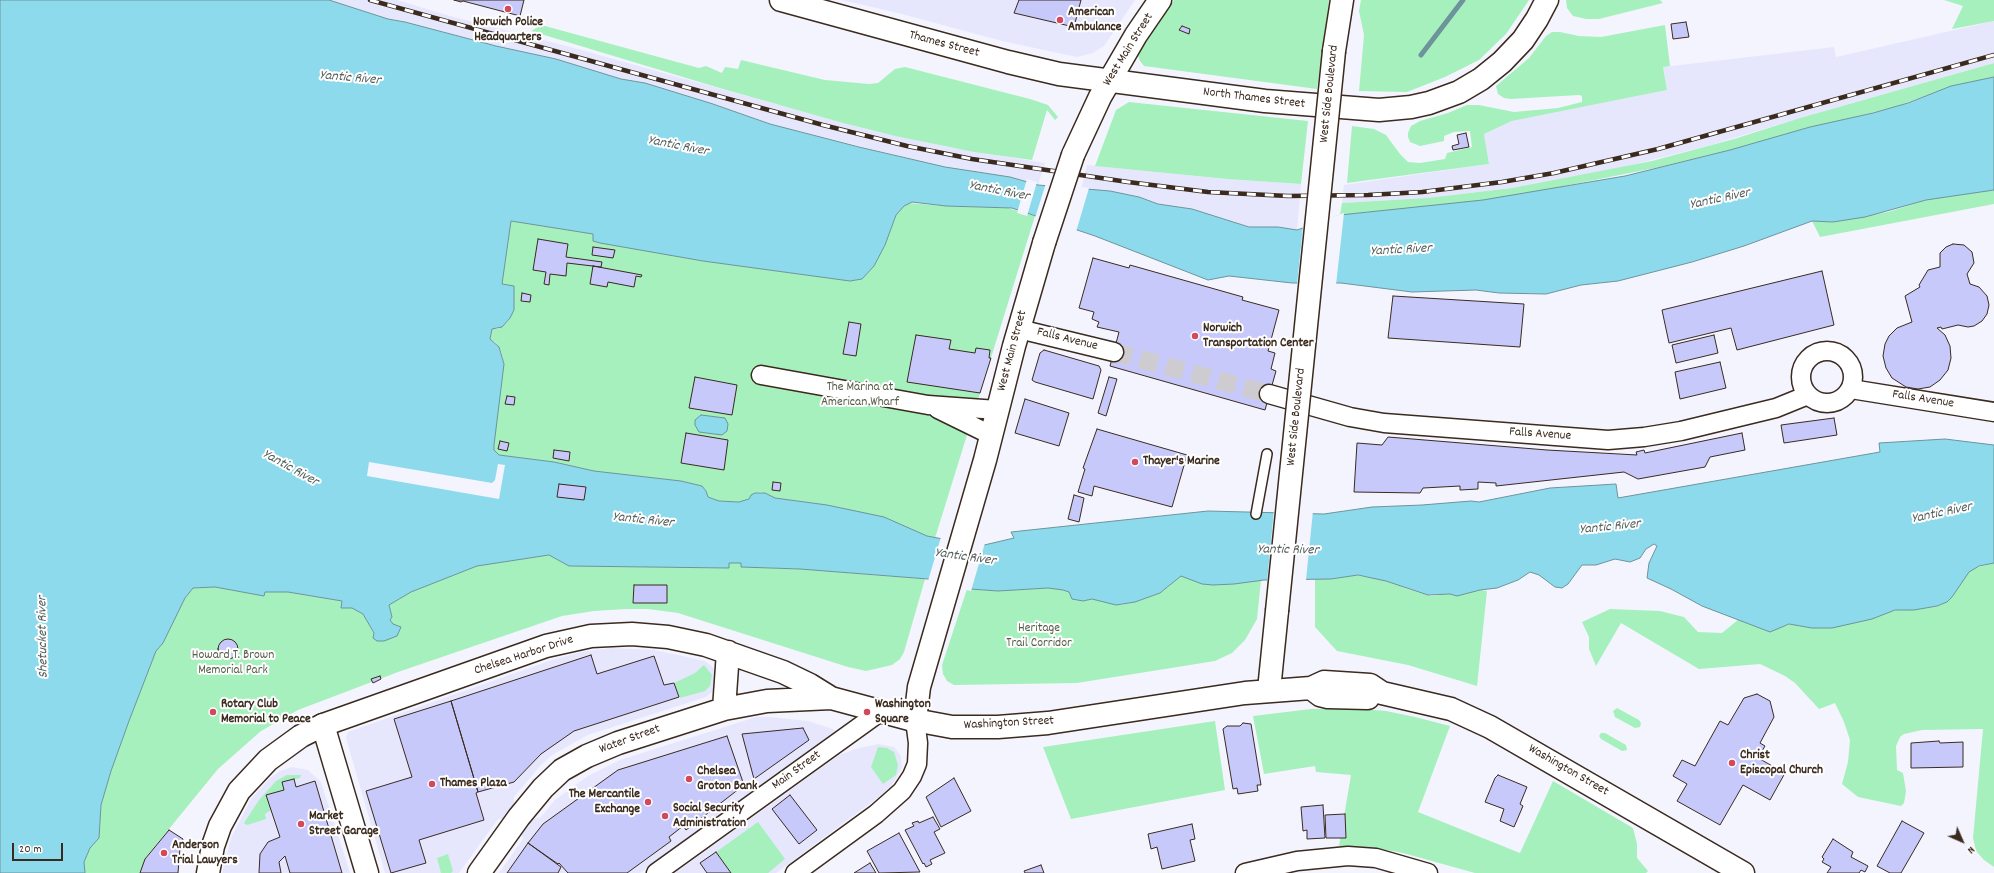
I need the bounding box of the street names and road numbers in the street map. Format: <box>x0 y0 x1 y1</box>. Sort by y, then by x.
street label: West Main Street <box>1100 11 1158 89</box>
street label: Thames Street <box>907 28 981 62</box>
street label: West Side Boulevard <box>1317 44 1343 144</box>
street label: North Thames Street <box>1202 85 1306 113</box>
street label: West Main Street <box>995 309 1031 393</box>
street label: Falls Avenue <box>1035 325 1099 355</box>
street label: West Side Boulevard <box>1284 367 1310 467</box>
street label: Falls Avenue <box>1891 387 1955 413</box>
street label: Falls Avenue <box>1508 425 1572 445</box>
street label: Chelsea Harbor Drive <box>472 633 576 679</box>
street label: Washington Street <box>964 714 1054 734</box>
street label: Water Street <box>598 722 662 758</box>
street label: Washington Street <box>1525 742 1611 800</box>
street label: Main Street <box>769 748 825 794</box>

